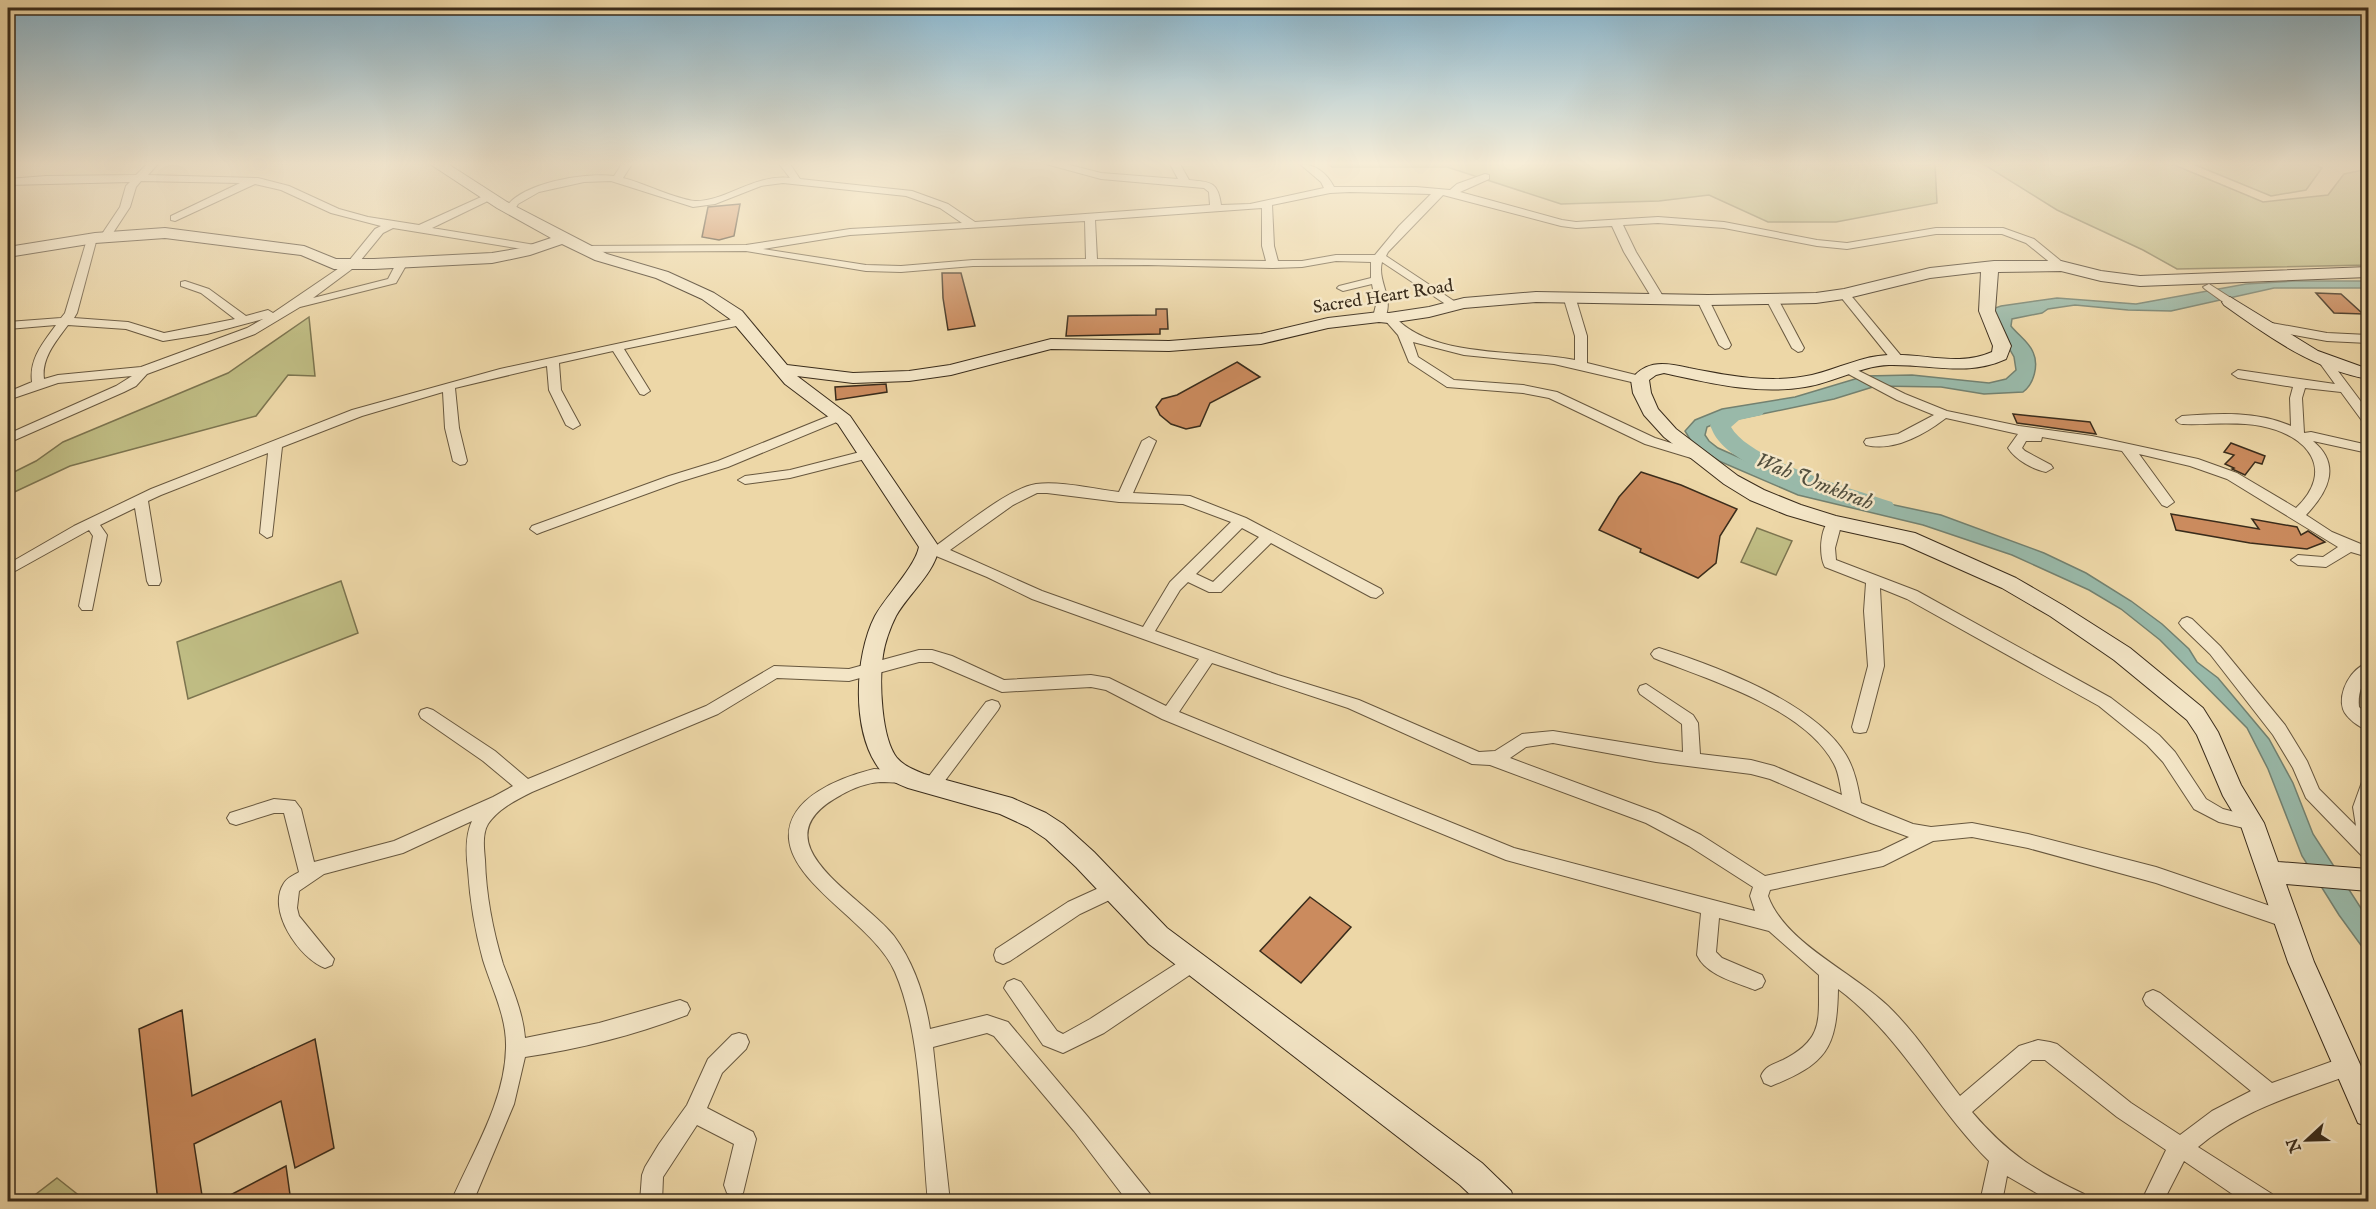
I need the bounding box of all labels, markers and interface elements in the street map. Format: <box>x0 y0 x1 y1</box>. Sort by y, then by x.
street label: Sacred Heart Road <box>1311 275 1455 320</box>
water label: Wah Umkhrah <box>1751 447 1877 517</box>
north arrow <box>2277 1110 2337 1170</box>
text: N <box>2283 1135 2307 1156</box>

